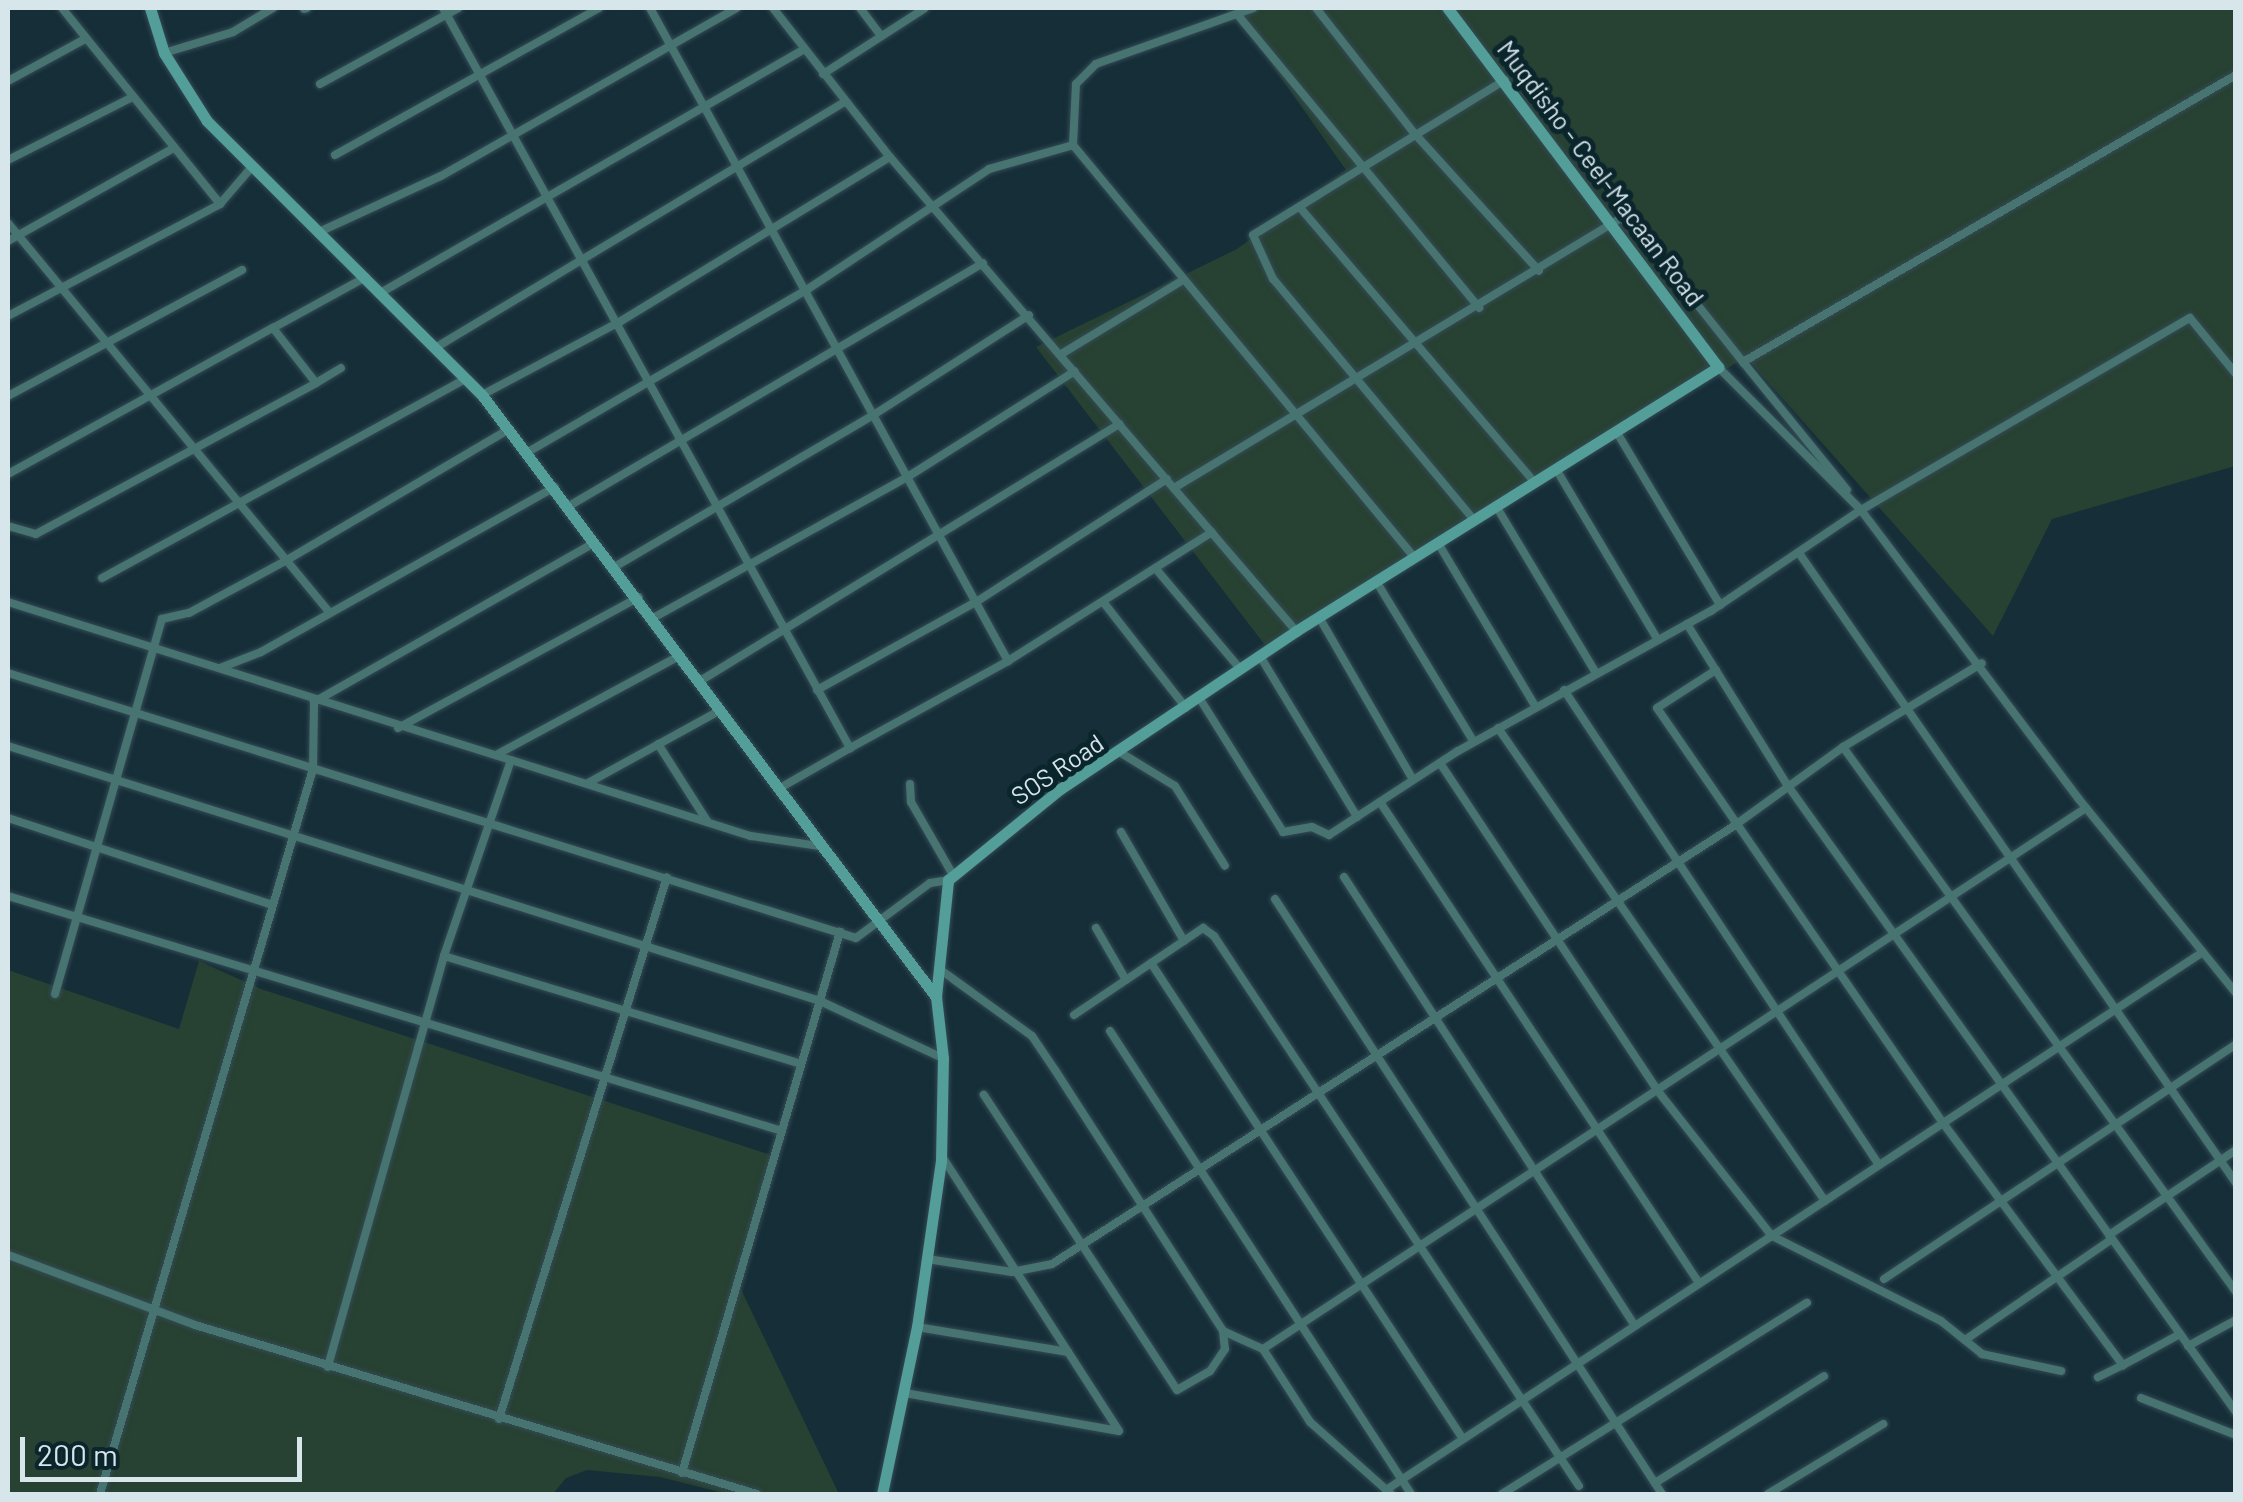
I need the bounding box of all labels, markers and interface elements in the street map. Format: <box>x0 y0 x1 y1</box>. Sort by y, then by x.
street label: Muqdisho - Ceel-Macaan Road <box>1491 34 1711 312</box>
street label: SOS Road <box>1005 727 1109 811</box>
scale bar <box>25 1417 308 1479</box>
text: 200 m <box>37 1436 118 1472</box>

